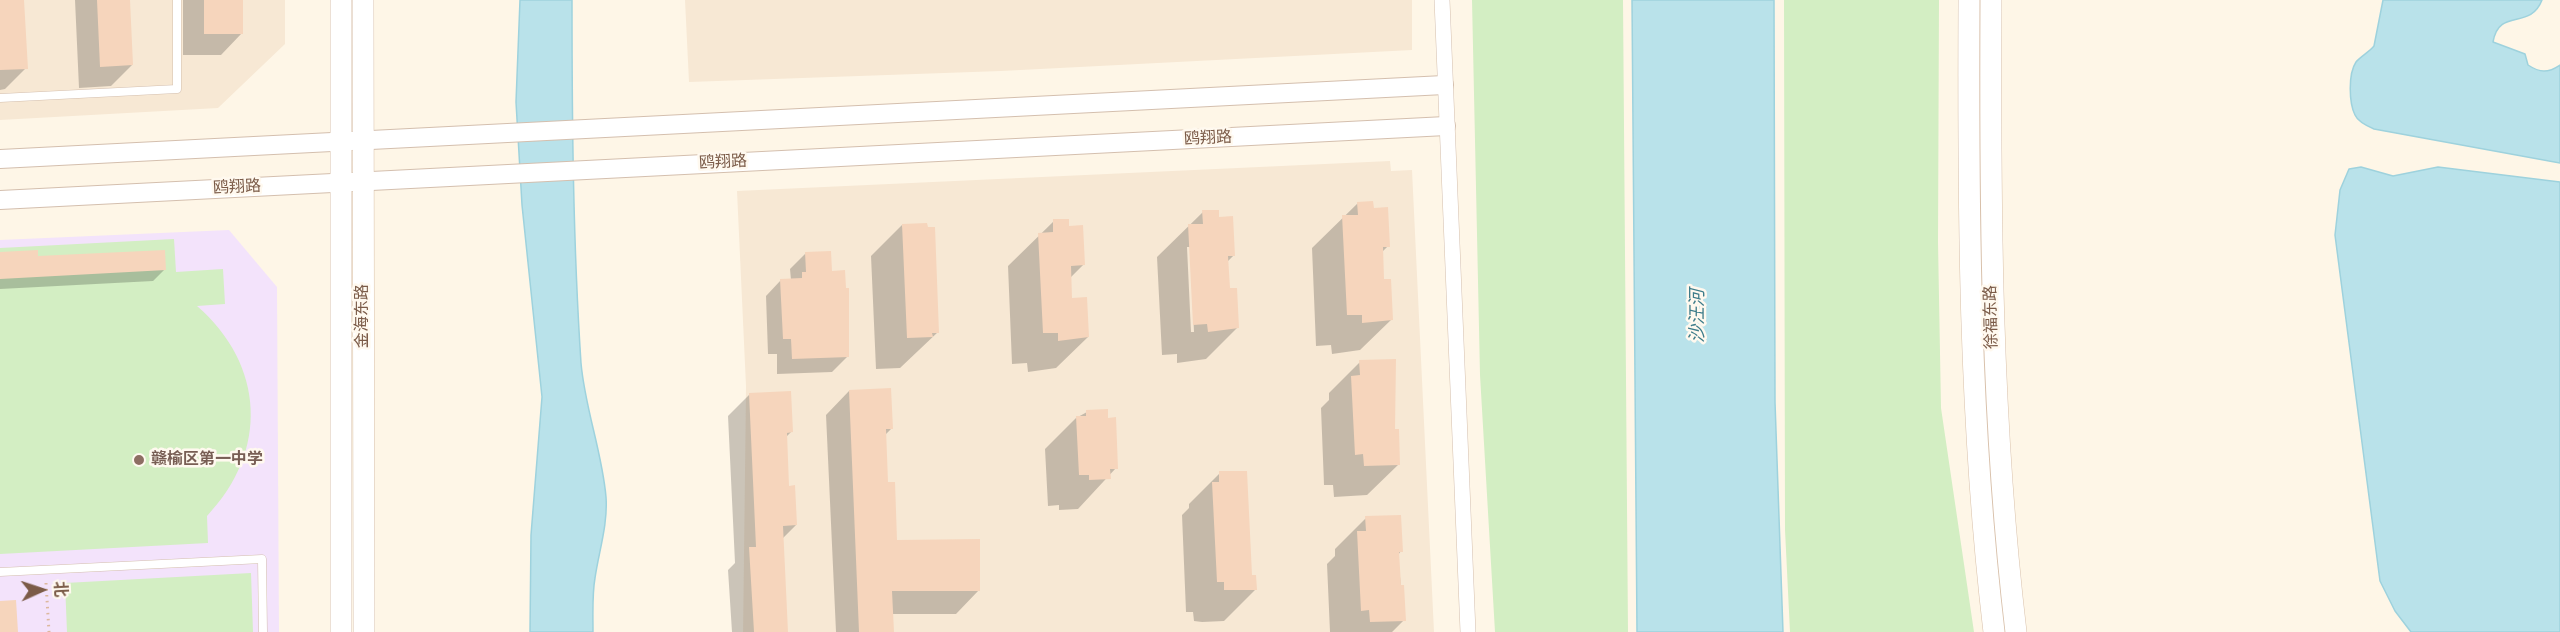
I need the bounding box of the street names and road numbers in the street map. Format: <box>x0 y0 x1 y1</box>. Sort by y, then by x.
street label: 鸥翔路 <box>1184 128 1232 150</box>
street label: 鸥翔路 <box>699 152 747 174</box>
street label: 鸥翔路 <box>213 177 261 199</box>
street label: 金海东路 <box>353 284 373 348</box>
street label: 徐福东路 <box>1982 285 2002 349</box>

